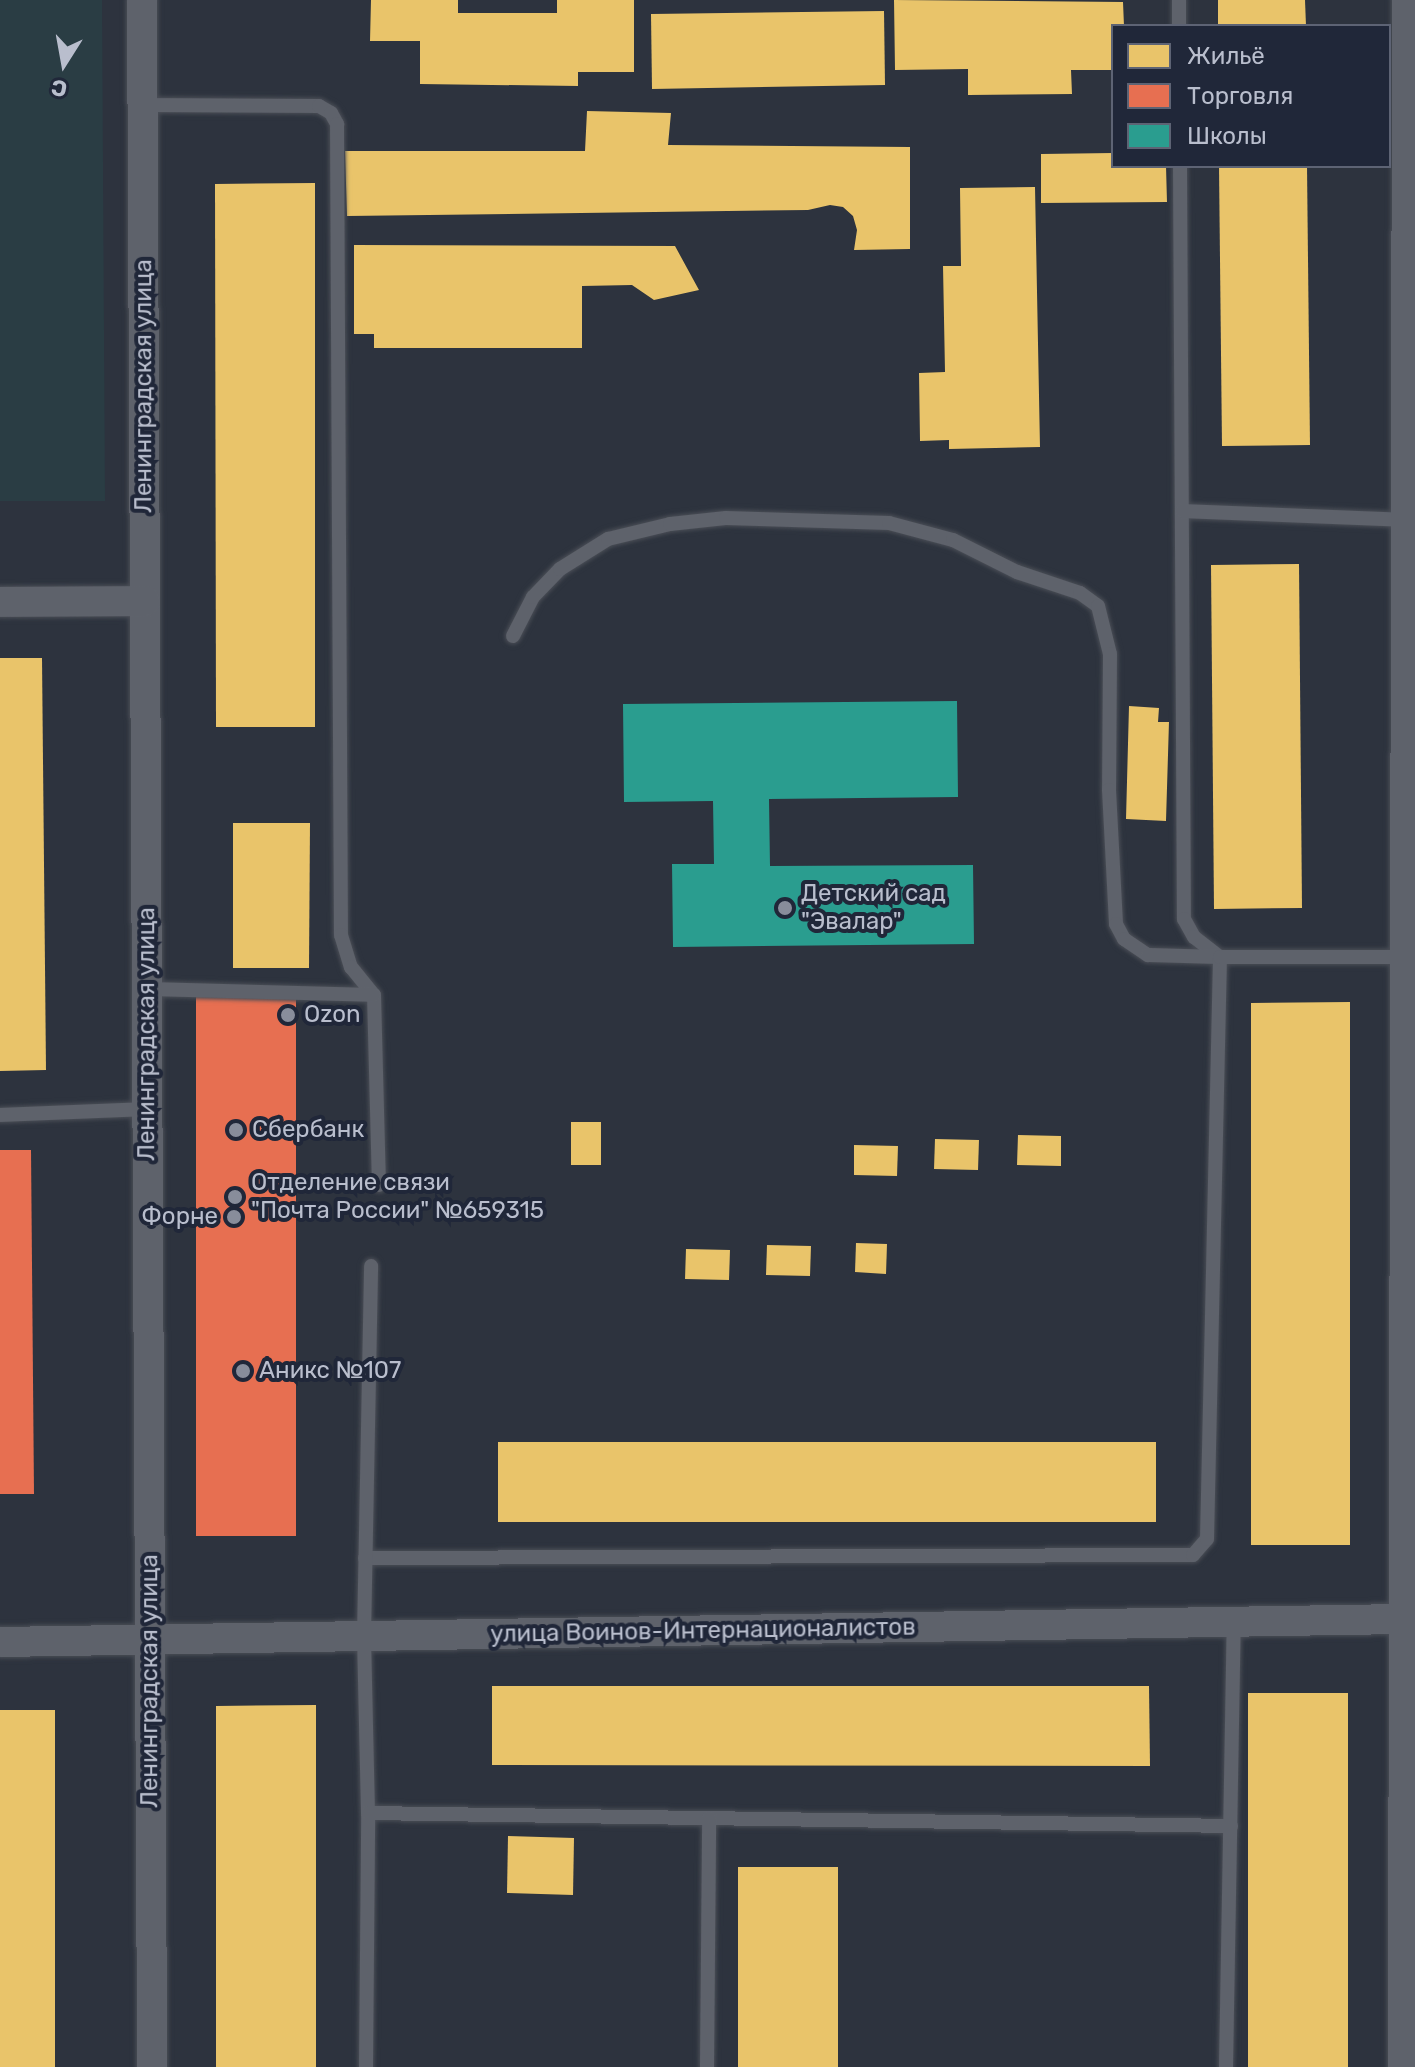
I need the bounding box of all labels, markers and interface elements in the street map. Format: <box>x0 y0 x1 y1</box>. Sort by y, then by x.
north arrow <box>24 24 104 104</box>
legend <box>1111 24 1391 168</box>
text: Жильё <box>1187 42 1265 70</box>
text: С <box>49 73 69 103</box>
text: Торговля <box>1187 82 1293 110</box>
text: Школы <box>1187 122 1267 150</box>
street label: Ленинградская улица <box>130 259 158 513</box>
place label: Детский сад "Эвалар" <box>801 880 946 936</box>
marker: Детский сад "Эвалар" <box>776 899 794 917</box>
street label: Ленинградская улица <box>133 907 161 1161</box>
place label: Ozon <box>304 1001 361 1029</box>
marker: Ozon <box>279 1006 297 1024</box>
place label: Сбербанк <box>252 1116 364 1144</box>
marker: Сбербанк <box>227 1121 245 1139</box>
place label: Отделение связи "Почта России" №659315 <box>251 1169 544 1225</box>
marker: Отделение связи "Почта России" №659315 <box>226 1188 244 1206</box>
place label: Форне <box>141 1203 218 1231</box>
marker: Форне <box>225 1208 243 1226</box>
place label: Аникс №107 <box>259 1357 401 1385</box>
marker: Аникс №107 <box>234 1362 252 1380</box>
street label: Ленинградская улица <box>136 1554 164 1808</box>
street label: улица Воинов-Интернационалистов <box>490 1613 916 1649</box>

